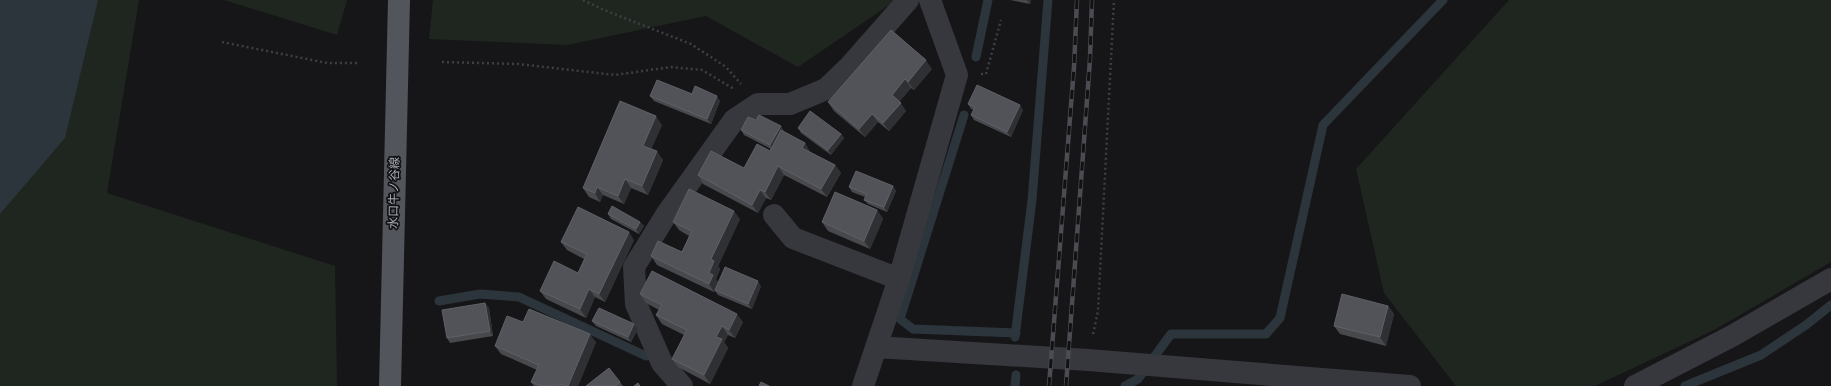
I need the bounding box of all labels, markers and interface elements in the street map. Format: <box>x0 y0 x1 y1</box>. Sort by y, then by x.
street label: 水口牛ノ谷線 <box>385 157 401 229</box>

